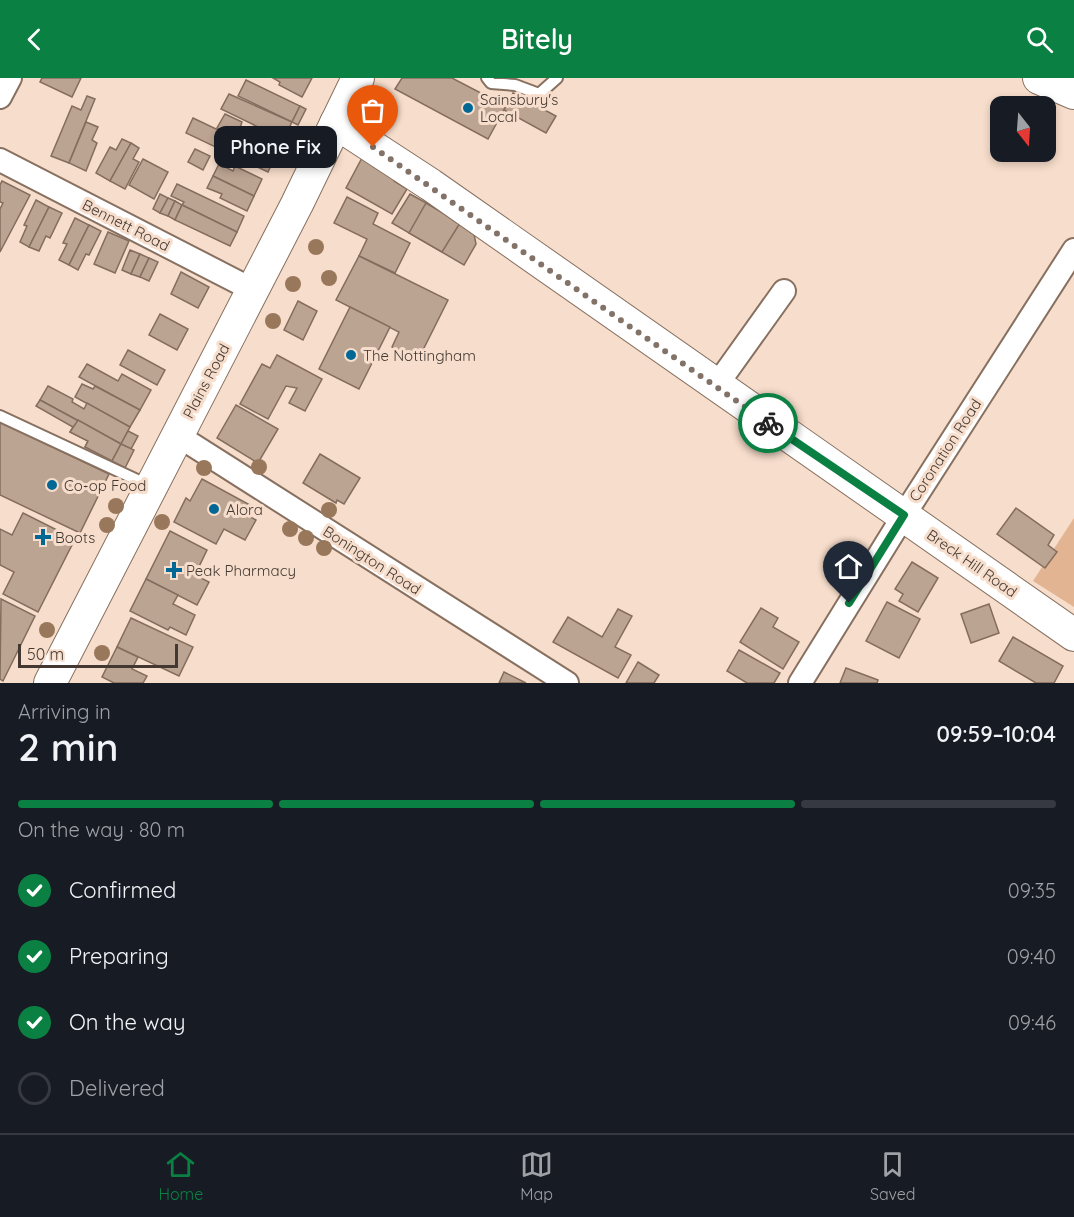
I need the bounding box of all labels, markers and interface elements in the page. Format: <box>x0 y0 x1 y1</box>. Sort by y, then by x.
text: Bitely <box>501 22 573 56</box>
icon: back <box>18 23 51 56</box>
icon: search <box>1023 23 1056 56</box>
pin <box>347 85 398 147</box>
place label: Sainsbury's Local <box>480 90 558 126</box>
icon: bag <box>356 94 389 127</box>
north arrow <box>990 96 1056 162</box>
map controls <box>990 96 1056 162</box>
marker: Sainsbury's Local <box>461 101 475 115</box>
callout: Phone Fix <box>214 126 337 168</box>
text: Phone Fix <box>230 134 321 159</box>
street label: Bennett Road <box>79 195 173 255</box>
street label: Plains Road <box>178 340 234 422</box>
place label: The Nottingham <box>363 346 476 365</box>
marker: The Nottingham <box>344 348 358 362</box>
courier <box>738 393 798 453</box>
street label: Coronation Road <box>905 395 985 505</box>
icon: bike <box>752 407 785 440</box>
place label: Co-op Food <box>64 476 146 495</box>
marker: Co-op Food <box>45 478 59 492</box>
place label: Alora <box>226 500 263 519</box>
marker: Alora <box>207 502 221 516</box>
street label: Bonington Road <box>320 521 424 599</box>
street label: Breck Hill Road <box>923 525 1021 601</box>
place label: Boots <box>55 528 95 547</box>
marker: Boots <box>36 530 50 544</box>
pin <box>823 541 874 603</box>
icon: home <box>832 550 865 583</box>
place label: Peak Pharmacy <box>186 561 296 580</box>
marker: Peak Pharmacy <box>167 563 181 577</box>
scale bar <box>18 641 178 668</box>
text: 50 m <box>27 644 64 664</box>
text: Arriving in <box>18 699 111 724</box>
text: 09:59–10:04 <box>937 720 1056 748</box>
text: 2 min <box>18 722 119 771</box>
text: On the way · 80 m <box>18 817 185 842</box>
icon: check <box>18 874 51 907</box>
text: Confirmed <box>69 876 176 904</box>
text: 09:35 <box>1008 878 1056 903</box>
icon: check <box>18 940 51 973</box>
text: Preparing <box>69 942 169 970</box>
text: 09:40 <box>1007 944 1056 969</box>
icon: check <box>18 1006 51 1039</box>
text: On the way <box>69 1008 185 1036</box>
text: 09:46 <box>1008 1010 1056 1035</box>
text: Delivered <box>69 1074 165 1102</box>
tab: Home <box>158 1148 203 1204</box>
tab: Map <box>520 1148 553 1204</box>
tab: Saved <box>870 1148 916 1204</box>

